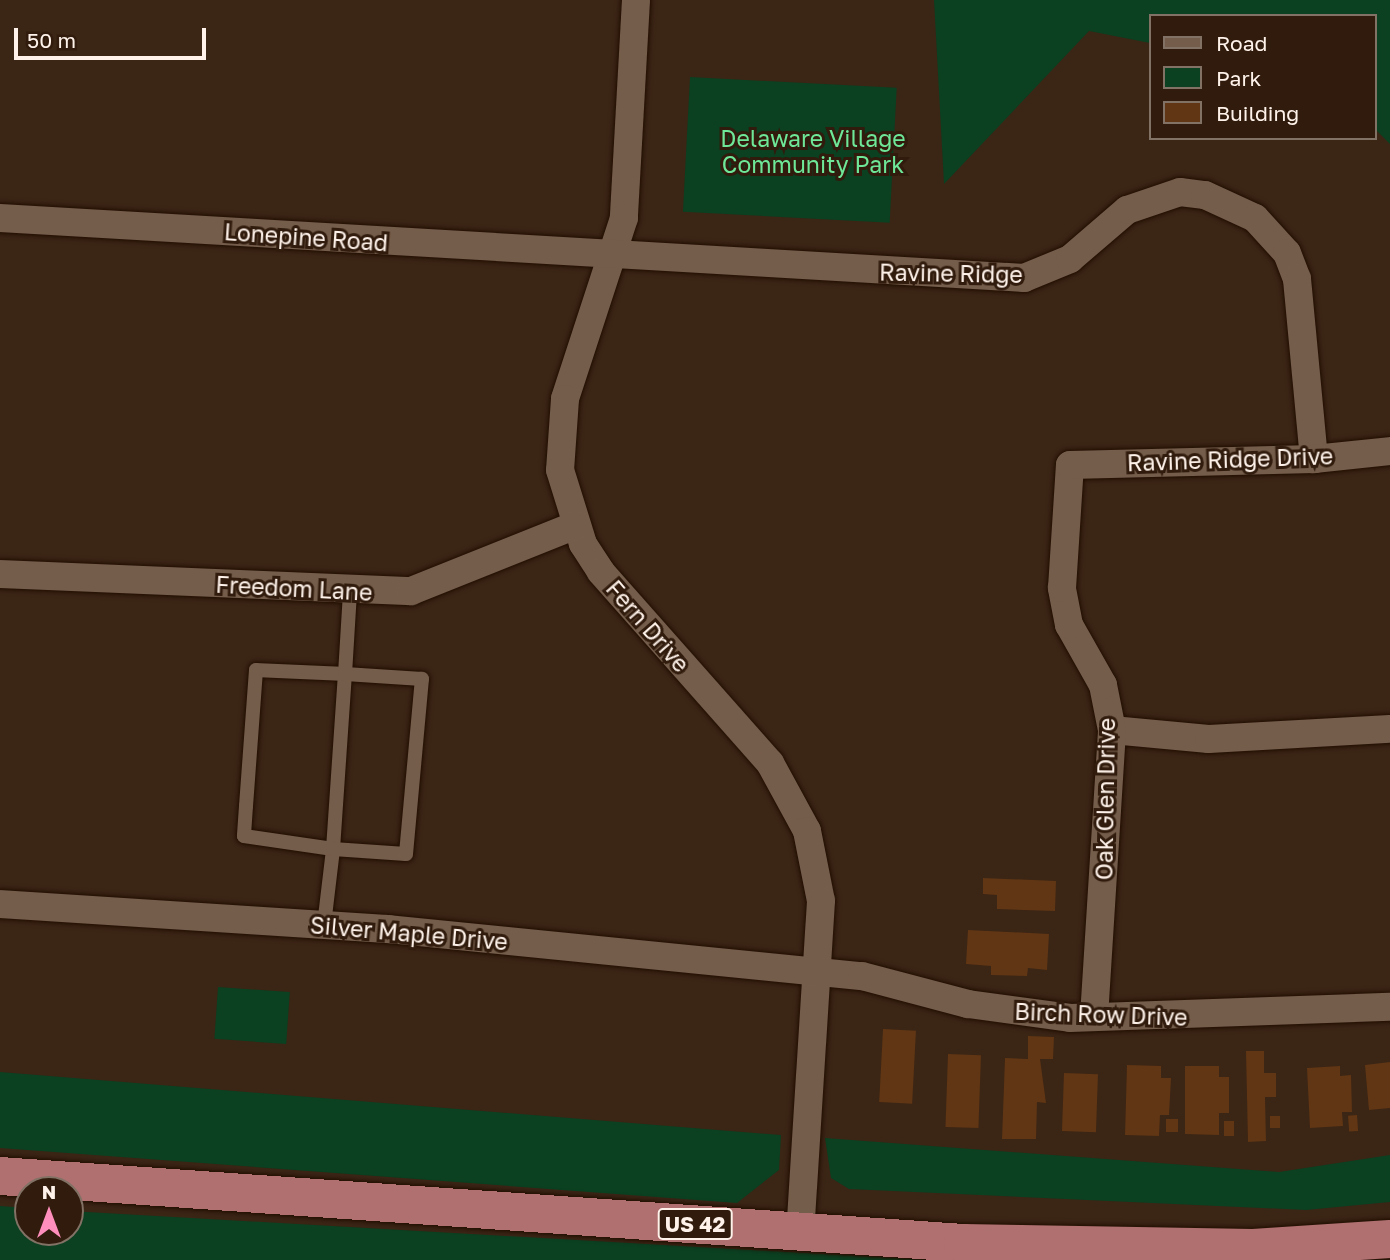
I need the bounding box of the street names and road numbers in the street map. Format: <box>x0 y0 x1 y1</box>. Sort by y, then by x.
street label: Lonepine Road <box>223 218 389 256</box>
street label: Ravine Ridge <box>879 258 1023 288</box>
street label: Ravine Ridge Drive <box>1126 442 1334 476</box>
street label: Freedom Lane <box>215 570 373 606</box>
street label: Fern Drive <box>601 574 695 678</box>
street label: Oak Glen Drive <box>1090 718 1120 880</box>
street label: Silver Maple Drive <box>309 911 509 955</box>
street label: Birch Row Drive <box>1014 997 1188 1031</box>
road number: US 42 <box>656 1206 734 1242</box>

